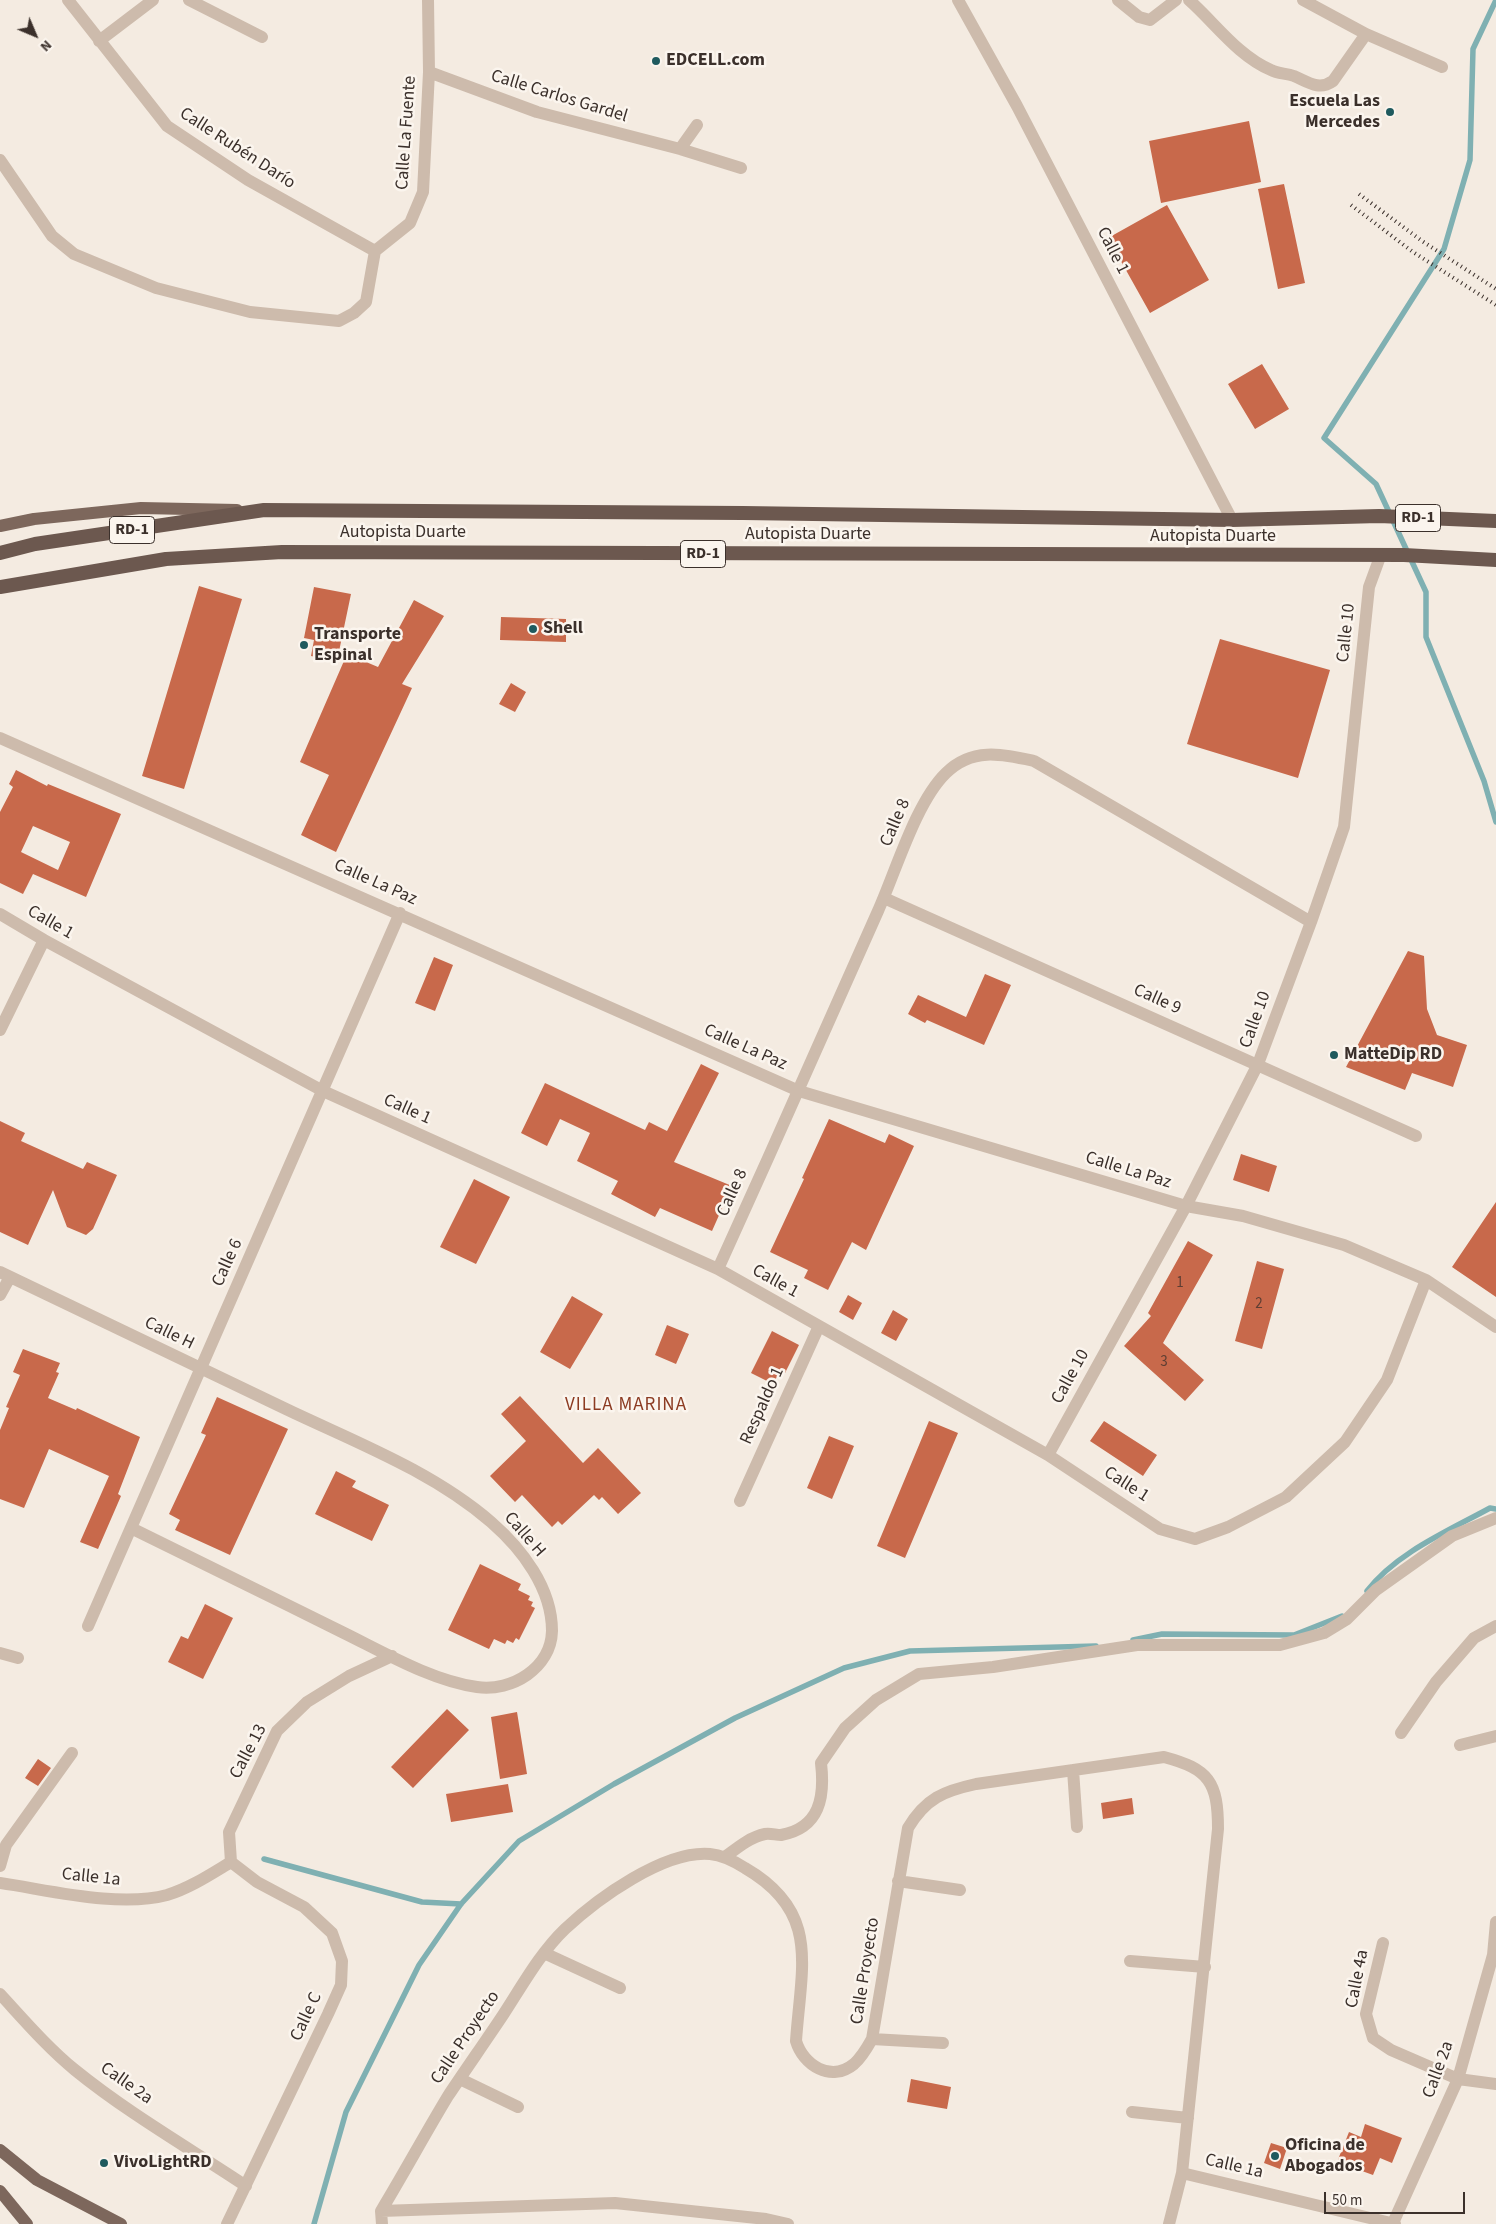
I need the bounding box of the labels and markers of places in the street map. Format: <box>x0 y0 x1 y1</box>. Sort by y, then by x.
place label: EDCELL.com <box>666 50 765 72</box>
marker: EDCELL.com <box>650 55 662 67</box>
place label: Escuela Las Mercedes <box>1289 91 1380 134</box>
marker: Escuela Las Mercedes <box>1384 106 1396 118</box>
place label: Shell <box>543 618 583 640</box>
marker: Shell <box>527 623 539 635</box>
place label: Transporte Espinal <box>314 624 401 666</box>
marker: Transporte Espinal <box>298 639 310 651</box>
place label: MatteDip RD <box>1344 1044 1442 1066</box>
marker: MatteDip RD <box>1328 1049 1340 1061</box>
place label: Oficina de Abogados <box>1285 2135 1365 2178</box>
marker: Oficina de Abogados <box>1269 2150 1281 2162</box>
place label: VivoLightRD <box>114 2152 212 2174</box>
marker: VivoLightRD <box>98 2157 110 2169</box>

